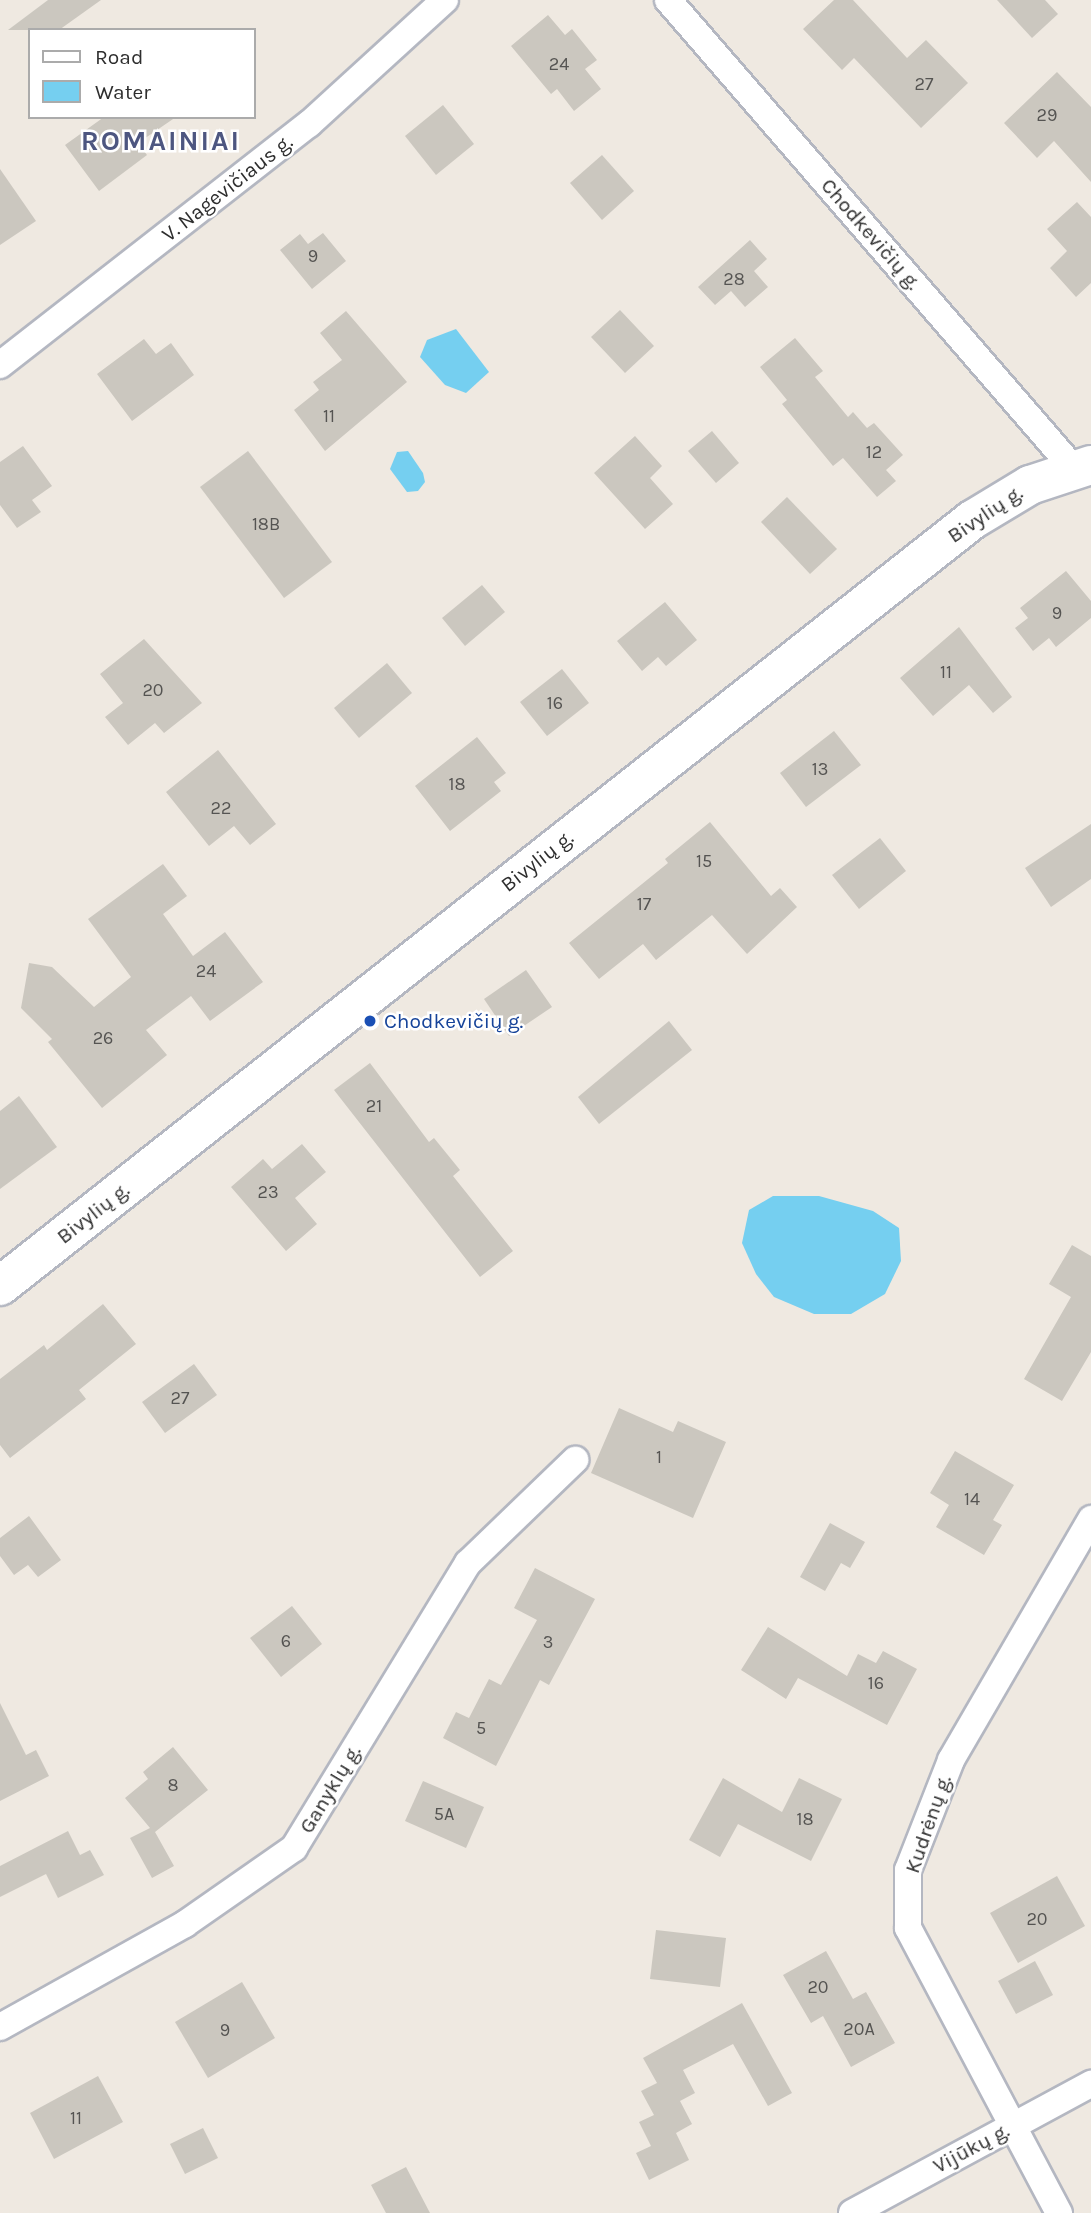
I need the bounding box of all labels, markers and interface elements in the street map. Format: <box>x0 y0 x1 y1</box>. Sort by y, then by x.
legend <box>28 28 256 119</box>
text: Road <box>95 45 143 69</box>
house number: 24 <box>549 53 569 75</box>
house number: 27 <box>915 73 933 95</box>
text: Water <box>95 80 151 104</box>
house number: 29 <box>1037 104 1057 126</box>
district label: ROMAINIAI <box>82 124 240 158</box>
street label: V. Nagevičiaus g. <box>157 129 297 247</box>
street label: Chodkevičių g. <box>816 173 926 295</box>
house number: 9 <box>308 245 318 267</box>
house number: 28 <box>723 268 745 290</box>
house number: 11 <box>323 405 335 427</box>
house number: 12 <box>866 441 882 463</box>
street label: Bivylių g. <box>943 480 1027 548</box>
house number: 18B <box>252 513 280 535</box>
house number: 9 <box>1052 602 1062 624</box>
house number: 11 <box>940 661 952 683</box>
house number: 20 <box>142 679 164 701</box>
house number: 16 <box>547 692 563 714</box>
house number: 13 <box>812 758 828 780</box>
house number: 18 <box>448 773 466 795</box>
house number: 22 <box>211 797 231 819</box>
street label: Bivylių g. <box>496 825 578 897</box>
house number: 15 <box>696 850 712 872</box>
house number: 17 <box>637 893 651 915</box>
house number: 24 <box>196 960 216 982</box>
place label: Chodkevičių g. <box>384 1008 523 1034</box>
marker: Chodkevičių g. <box>362 1013 378 1029</box>
house number: 26 <box>93 1027 113 1049</box>
house number: 21 <box>366 1095 382 1117</box>
street label: Bivylių g. <box>52 1177 134 1249</box>
house number: 23 <box>257 1181 279 1203</box>
house number: 27 <box>171 1387 189 1409</box>
house number: 1 <box>656 1446 662 1468</box>
house number: 14 <box>964 1488 980 1510</box>
house number: 6 <box>281 1630 291 1652</box>
house number: 3 <box>543 1631 553 1653</box>
house number: 16 <box>868 1672 884 1694</box>
house number: 5 <box>476 1717 486 1739</box>
street label: Ganyklų g. <box>294 1740 366 1838</box>
street label: Kudrėnų g. <box>899 1772 957 1876</box>
house number: 8 <box>167 1774 179 1796</box>
house number: 5A <box>434 1803 454 1825</box>
house number: 18 <box>796 1808 814 1830</box>
house number: 20 <box>1026 1908 1048 1930</box>
house number: 20 <box>807 1976 829 1998</box>
house number: 20A <box>843 2018 875 2040</box>
house number: 9 <box>220 2019 230 2041</box>
house number: 11 <box>70 2107 82 2129</box>
street label: Vijūkų g. <box>929 2118 1013 2178</box>

